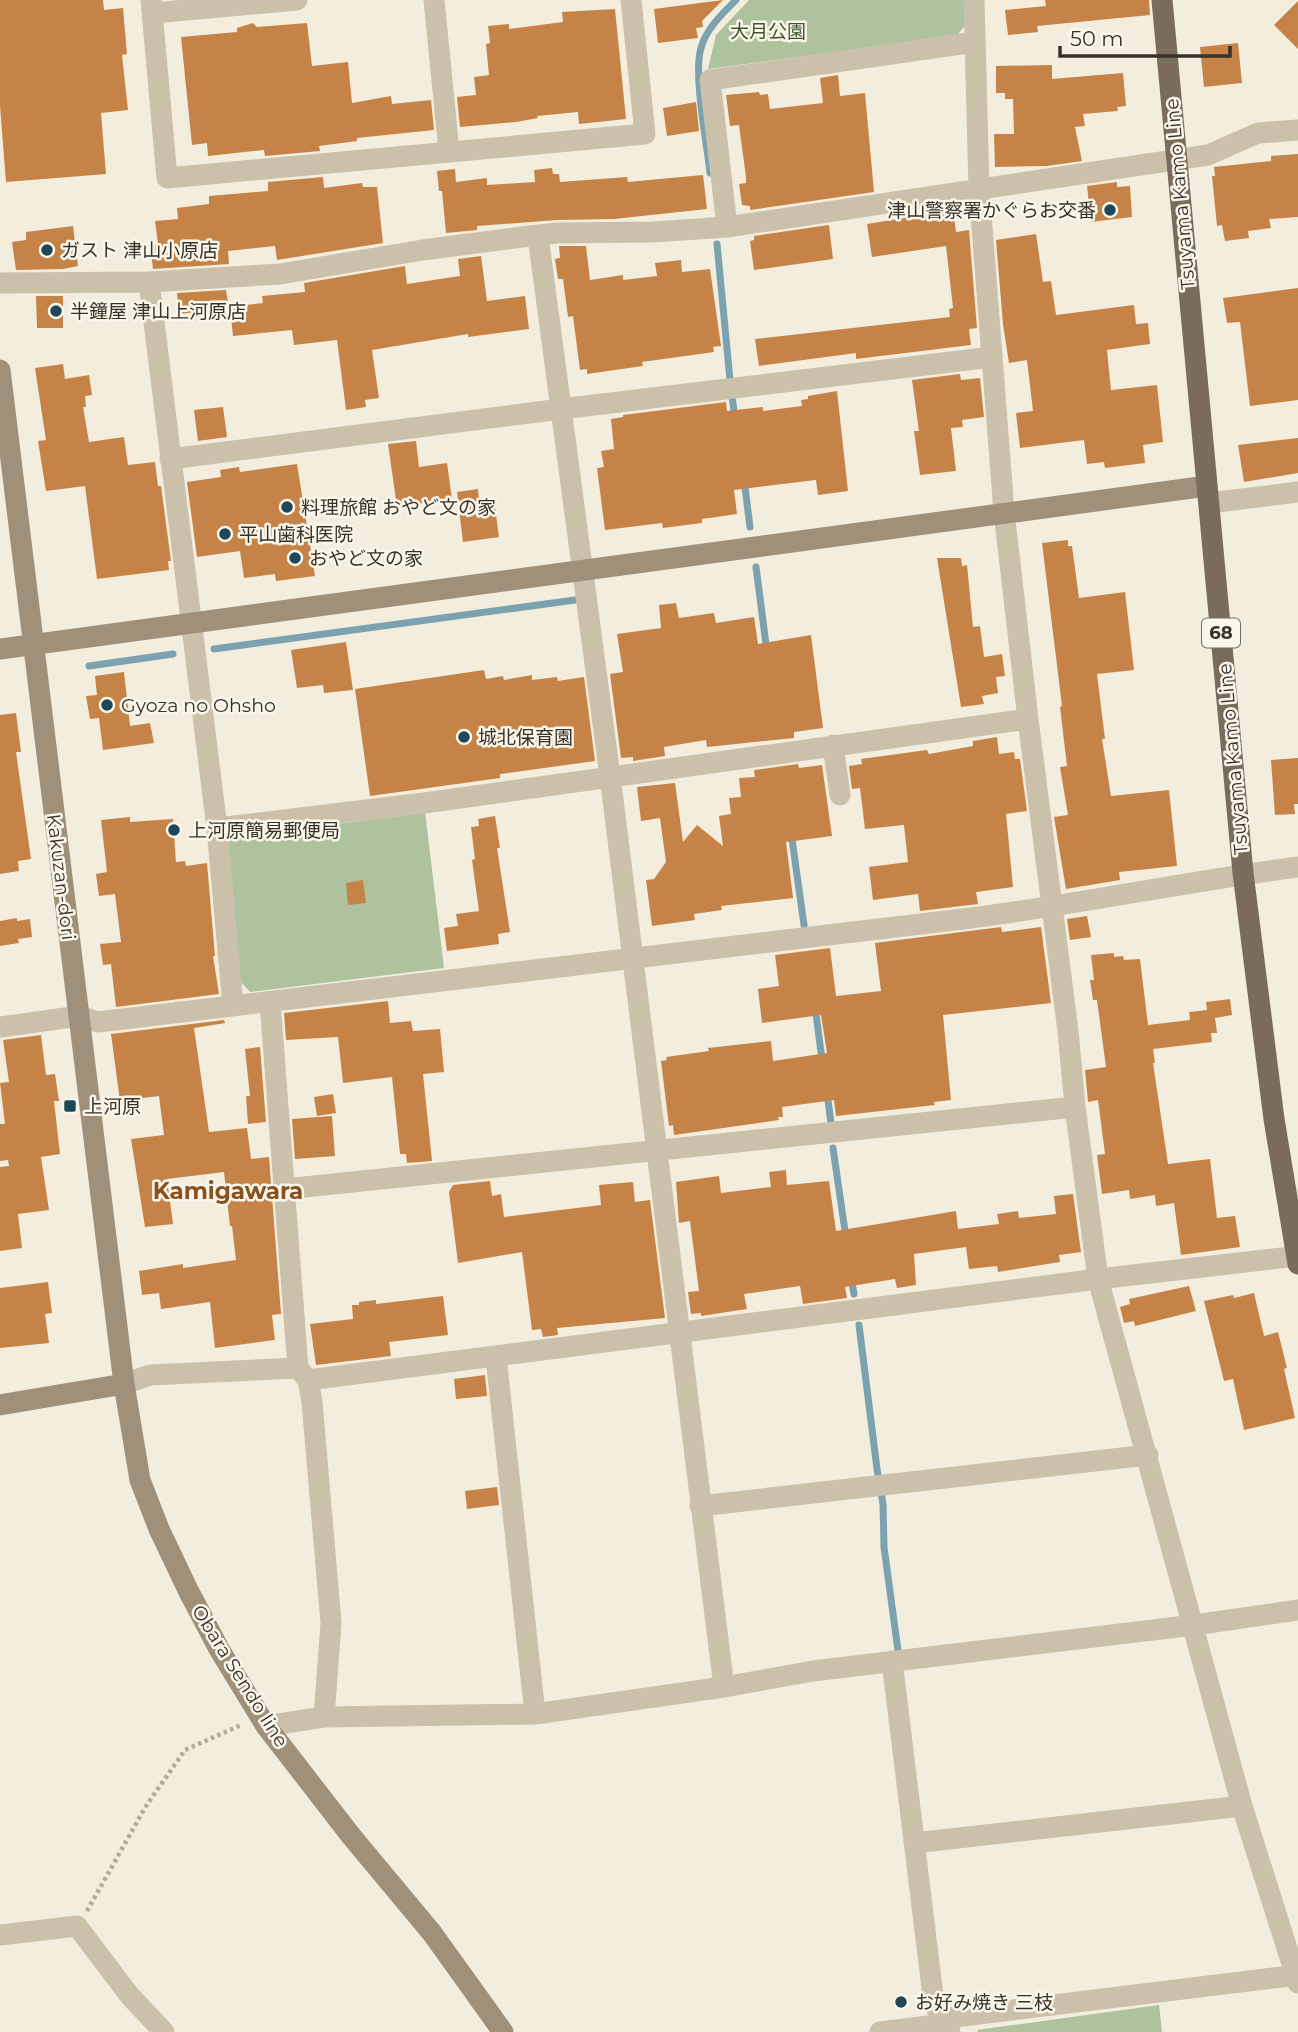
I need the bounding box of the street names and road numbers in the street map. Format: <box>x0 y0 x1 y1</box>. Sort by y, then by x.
street label: Tsuyama Kamo Line <box>1160 97 1200 291</box>
road number: 68 <box>1202 618 1240 648</box>
street label: Tsuyama Kamo Line <box>1213 662 1253 856</box>
street label: Kakuzan-dori <box>42 813 80 941</box>
street label: Obara Sendo line <box>187 1601 293 1751</box>

